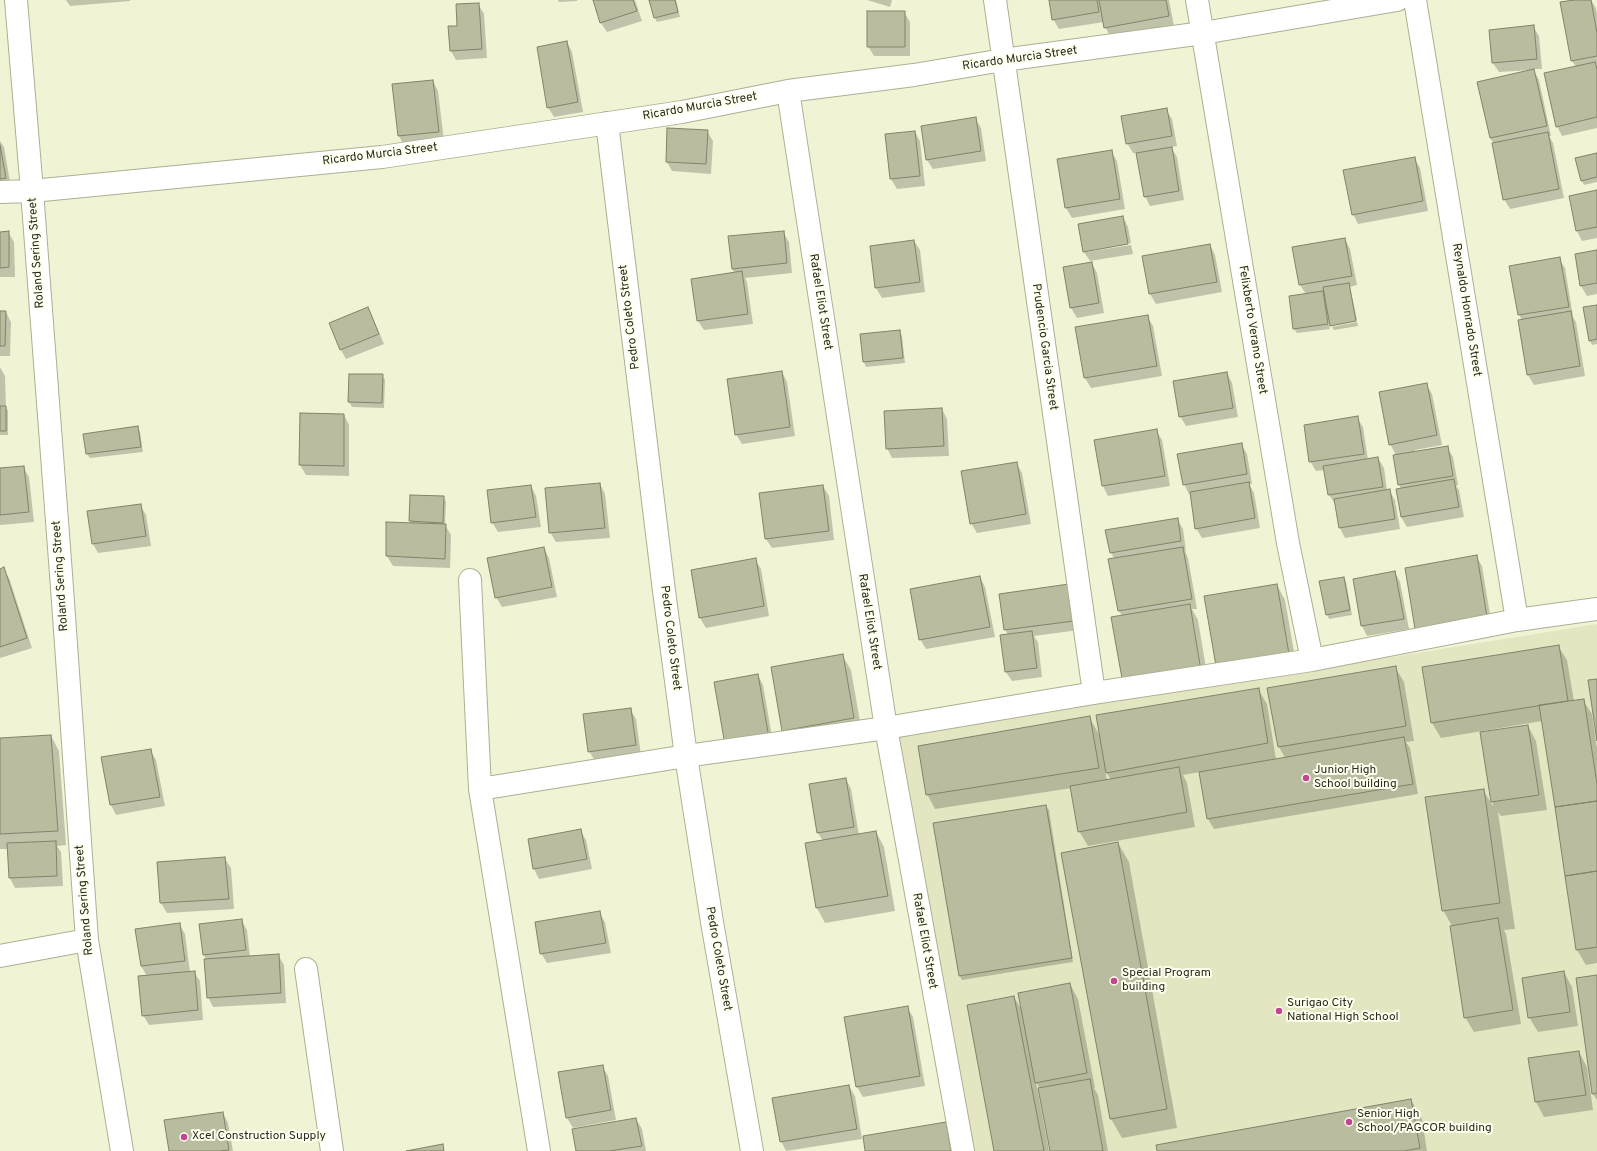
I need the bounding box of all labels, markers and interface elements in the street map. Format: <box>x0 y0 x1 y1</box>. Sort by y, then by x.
street label: Ricardo Murcia Street <box>962 44 1078 74</box>
street label: Ricardo Murcia Street <box>642 90 758 124</box>
street label: Ricardo Murcia Street <box>322 141 438 169</box>
street label: Roland Sering Street <box>26 197 48 309</box>
street label: Reynaldo Honrado Street <box>1448 242 1484 378</box>
street label: Rafael Eliot Street <box>805 253 835 351</box>
street label: Pedro Coleto Street <box>616 264 644 370</box>
street label: Felixberto Verano Street <box>1235 264 1269 396</box>
street label: Prudencio Garcia Street <box>1028 283 1060 411</box>
street label: Roland Sering Street <box>50 520 72 632</box>
street label: Rafael Eliot Street <box>854 573 884 671</box>
street label: Pedro Coleto Street <box>656 585 684 691</box>
place label: Junior High School building <box>1314 764 1397 792</box>
marker: Junior High School building <box>1301 773 1311 783</box>
street label: Roland Sering Street <box>73 844 97 956</box>
street label: Rafael Eliot Street <box>908 892 940 990</box>
street label: Pedro Coleto Street <box>702 906 734 1012</box>
place label: Special Program building <box>1122 967 1211 995</box>
marker: Special Program building <box>1109 976 1119 986</box>
place label: Surigao City National High School <box>1287 997 1399 1025</box>
marker: Surigao City National High School <box>1274 1006 1284 1016</box>
place label: Senior High School/PAGCOR building <box>1357 1108 1492 1136</box>
marker: Senior High School/PAGCOR building <box>1344 1117 1354 1127</box>
place label: Xcel Construction Supply <box>192 1130 326 1144</box>
marker: Xcel Construction Supply <box>179 1132 189 1142</box>

